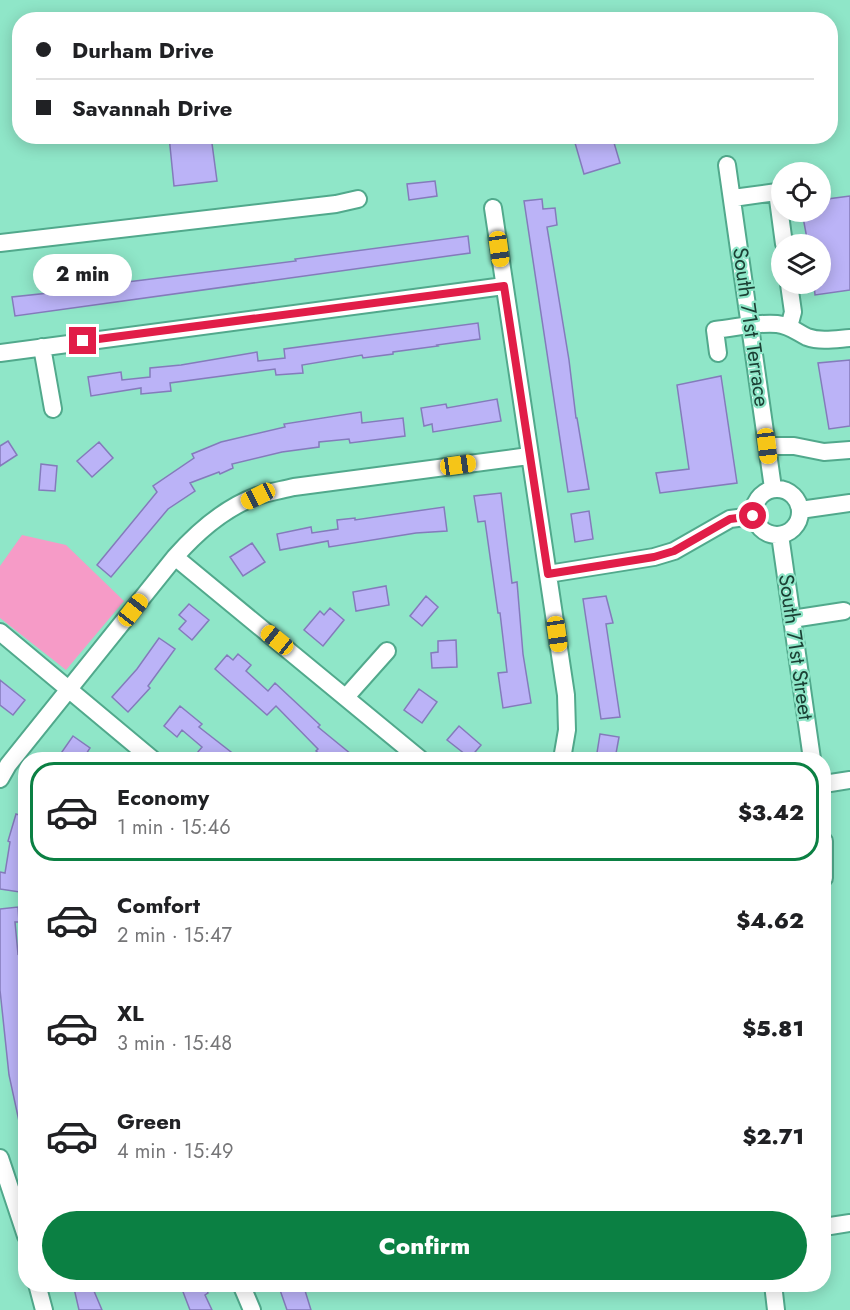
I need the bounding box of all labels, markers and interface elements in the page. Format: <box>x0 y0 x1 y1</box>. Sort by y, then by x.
text: Durham Drive <box>72 34 214 66</box>
text: Savannah Drive <box>72 92 232 124</box>
map controls <box>771 162 831 294</box>
button: locate <box>771 162 831 222</box>
car <box>488 230 510 268</box>
button: layers <box>771 234 831 294</box>
street label: South 71st Terrace <box>725 245 777 409</box>
callout: 2 min <box>34 254 132 296</box>
text: 2 min <box>56 260 109 289</box>
route end <box>69 327 96 354</box>
car <box>756 427 778 465</box>
car <box>439 454 477 476</box>
car <box>238 480 278 512</box>
route start <box>739 502 766 529</box>
street label: South 71st Street <box>771 572 821 722</box>
car <box>115 590 151 630</box>
car <box>546 615 568 653</box>
car <box>257 622 297 658</box>
text: Economy <box>117 781 209 813</box>
icon: car <box>45 785 99 839</box>
text: $3.42 <box>738 796 804 828</box>
text: 1 min · 15:46 <box>117 813 231 842</box>
text: Comfort <box>117 889 200 921</box>
icon: car <box>45 893 99 947</box>
text: $4.62 <box>736 904 804 936</box>
text: 2 min · 15:47 <box>117 921 232 950</box>
text: XL <box>117 997 144 1029</box>
icon: car <box>45 1001 99 1055</box>
text: $5.81 <box>742 1012 804 1044</box>
text: 3 min · 15:48 <box>117 1029 232 1058</box>
text: Green <box>117 1105 181 1137</box>
icon: car <box>45 1109 99 1163</box>
text: $2.71 <box>742 1120 804 1152</box>
text: 4 min · 15:49 <box>117 1137 233 1166</box>
button: Confirm <box>42 1211 807 1280</box>

